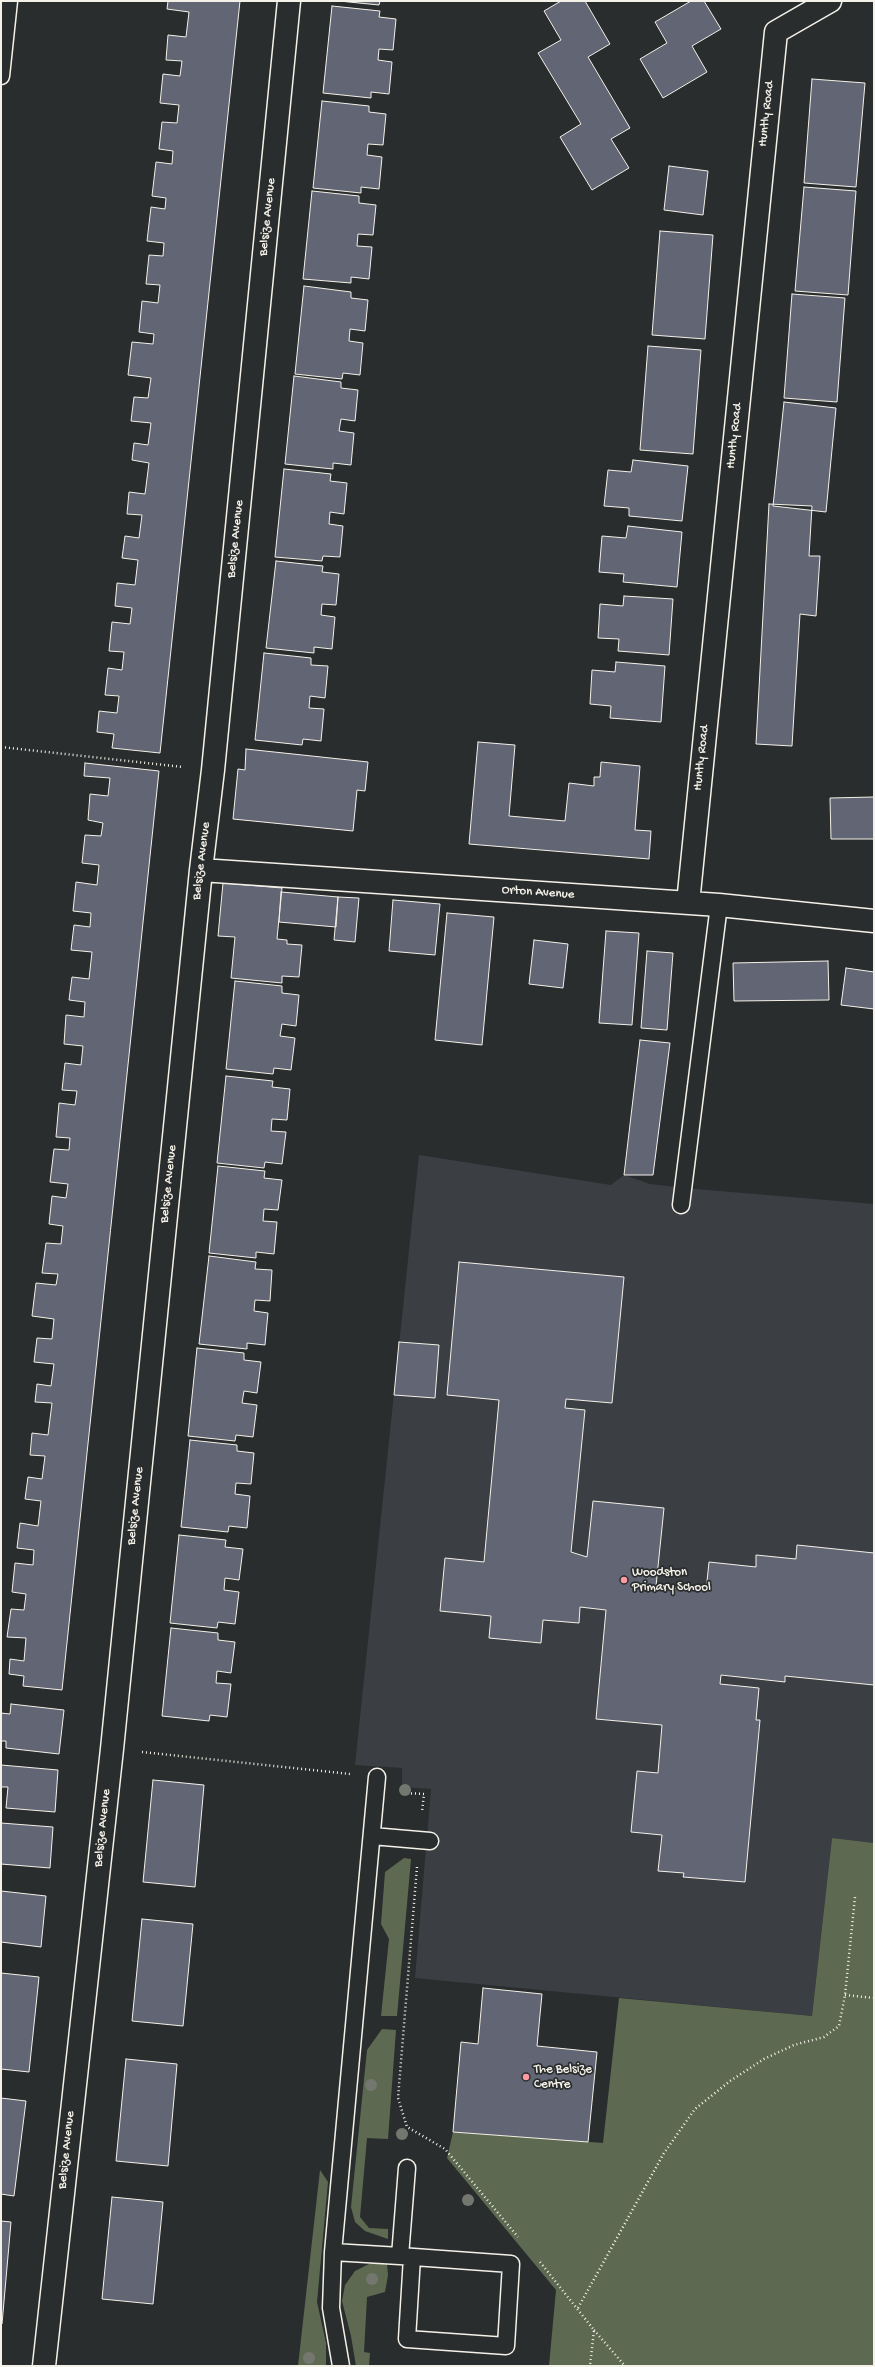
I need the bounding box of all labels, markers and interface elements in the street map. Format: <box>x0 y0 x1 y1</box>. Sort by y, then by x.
street label: Huntly Road <box>756 80 778 148</box>
street label: Belsize Avenue <box>256 177 280 257</box>
street label: Huntly Road <box>724 402 746 470</box>
street label: Belsize Avenue <box>224 499 248 579</box>
street label: Huntly Road <box>691 724 713 792</box>
street label: Belsize Avenue <box>189 821 215 901</box>
street label: Orton Avenue <box>501 883 575 903</box>
street label: Belsize Avenue <box>157 1144 181 1224</box>
street label: Belsize Avenue <box>124 1466 148 1546</box>
place label: Woodston Primary School <box>632 1565 711 1596</box>
marker: Woodston Primary School <box>619 1575 629 1585</box>
street label: Belsize Avenue <box>91 1788 115 1868</box>
place label: The Belsize Centre <box>534 2062 592 2093</box>
marker: The Belsize Centre <box>521 2072 531 2082</box>
street label: Belsize Avenue <box>55 2110 79 2190</box>

